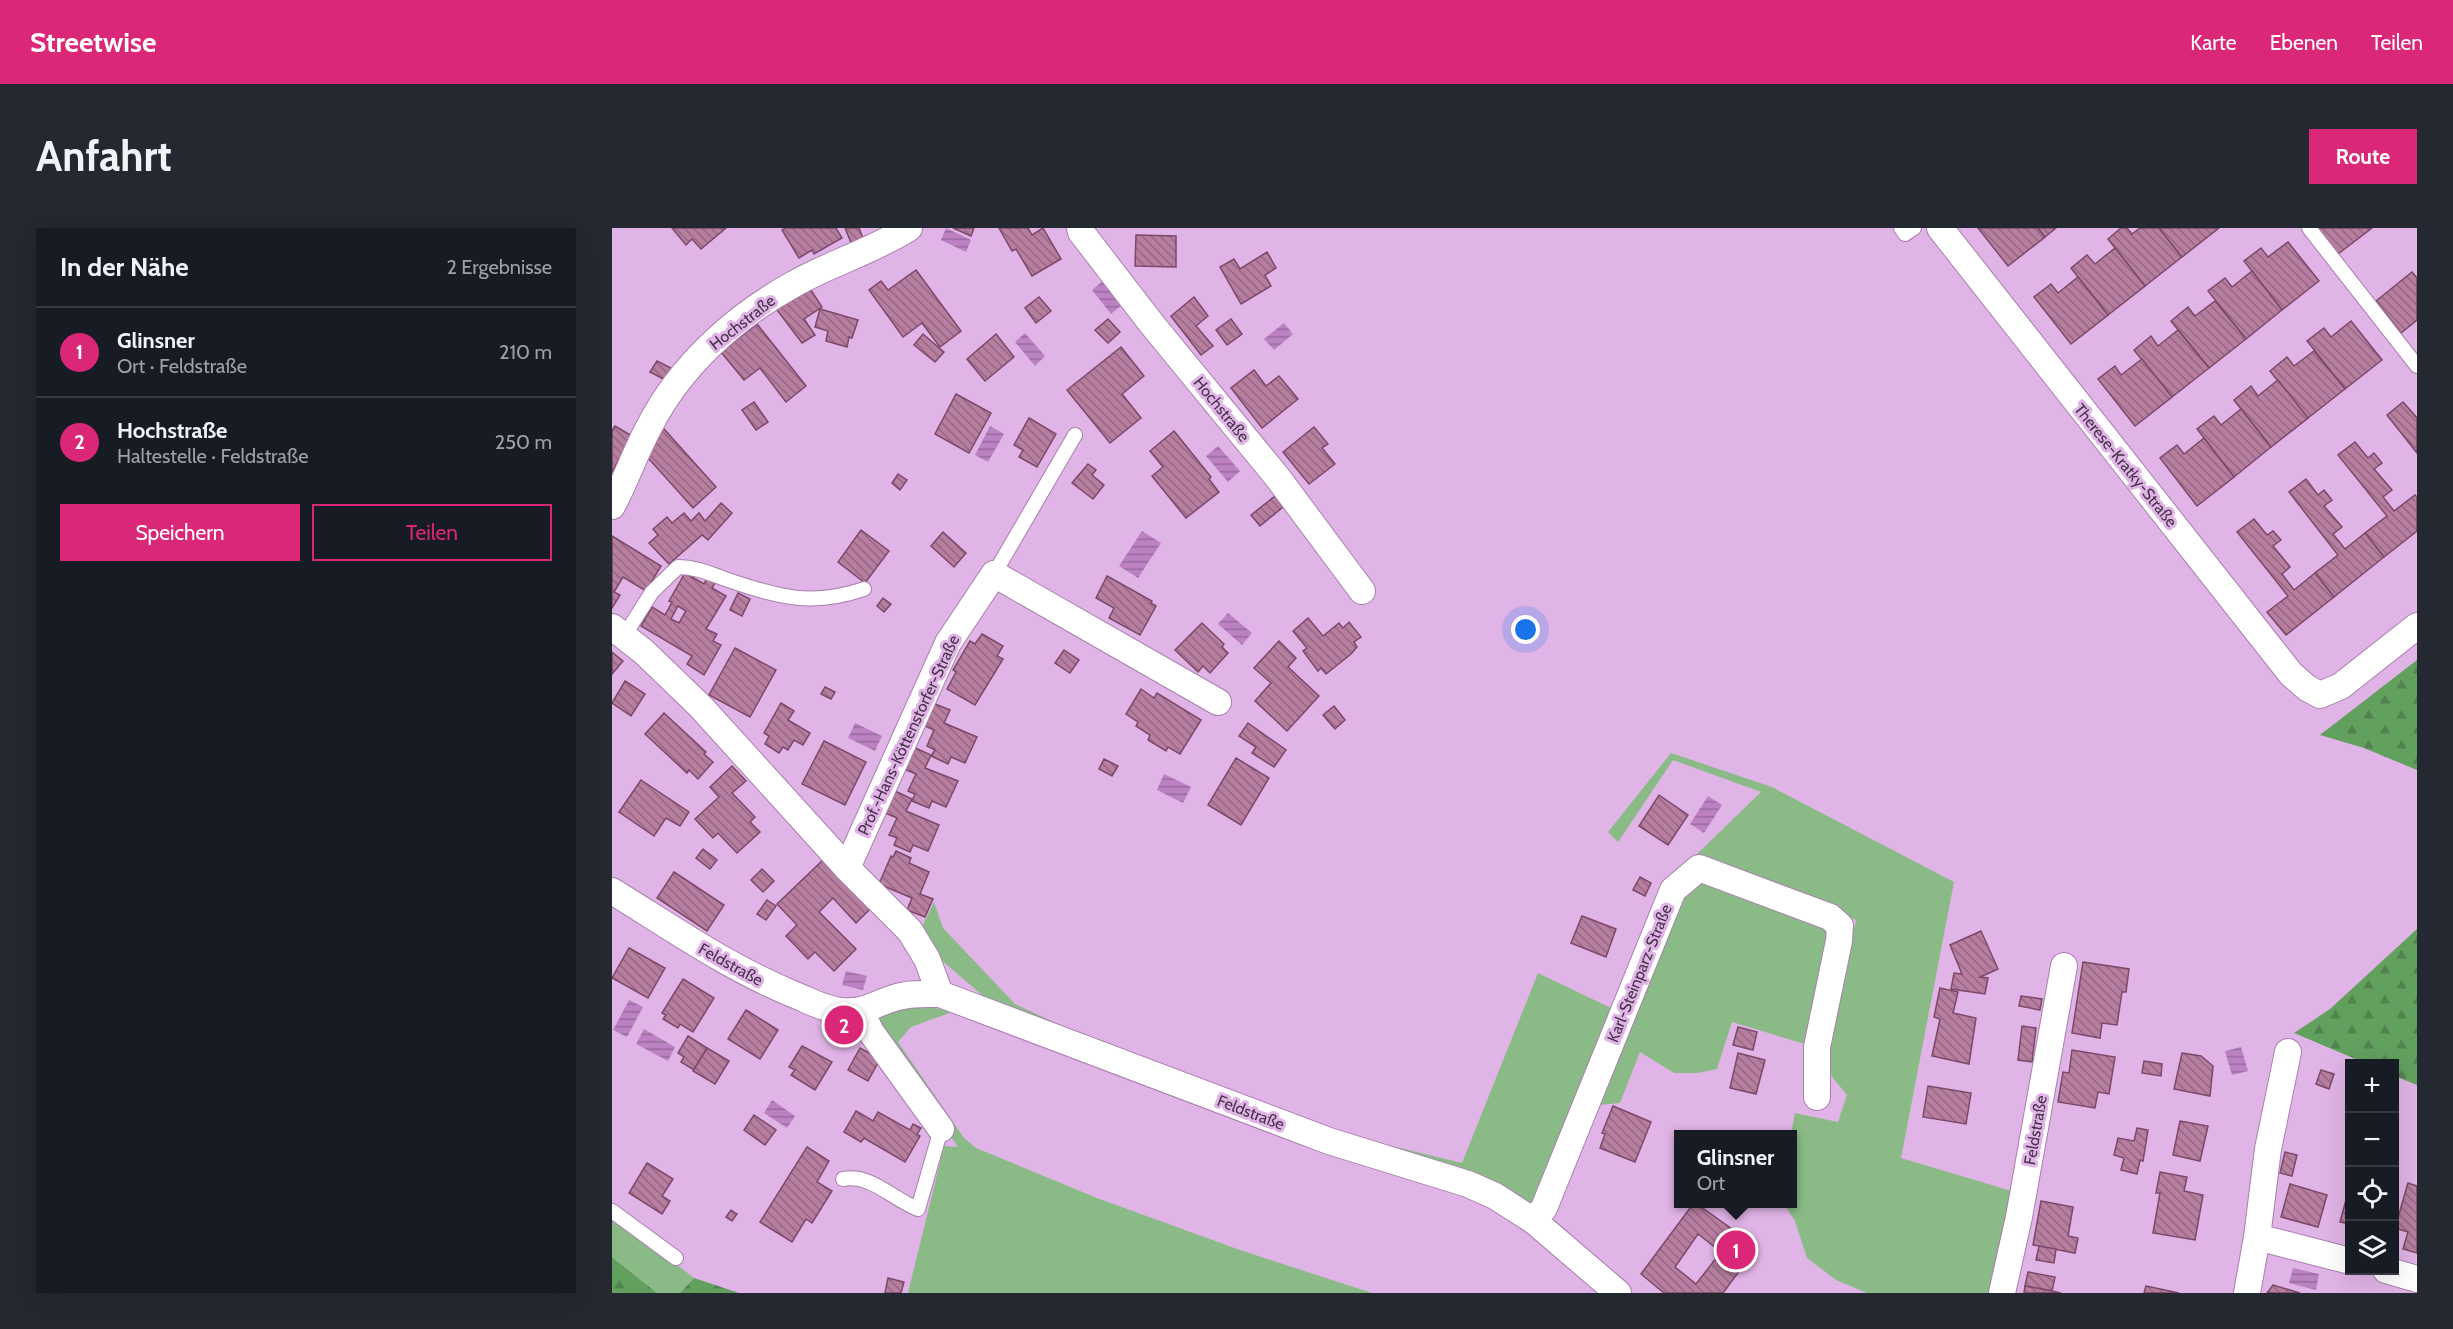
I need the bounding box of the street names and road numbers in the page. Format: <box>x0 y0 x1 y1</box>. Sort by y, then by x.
street label: Hochstraße <box>706 291 779 354</box>
street label: Hochstraße <box>1190 373 1253 446</box>
street label: Therese-Kratky-Straße <box>2070 400 2181 531</box>
street label: Prof.-Hans-Köttenstorfer-Straße <box>854 632 963 838</box>
street label: Karl-Steinparz-Straße <box>1603 901 1676 1045</box>
street label: Feldstraße <box>695 939 766 990</box>
street label: Feldstraße <box>1215 1091 1287 1134</box>
street label: Feldstraße <box>2020 1094 2051 1166</box>

